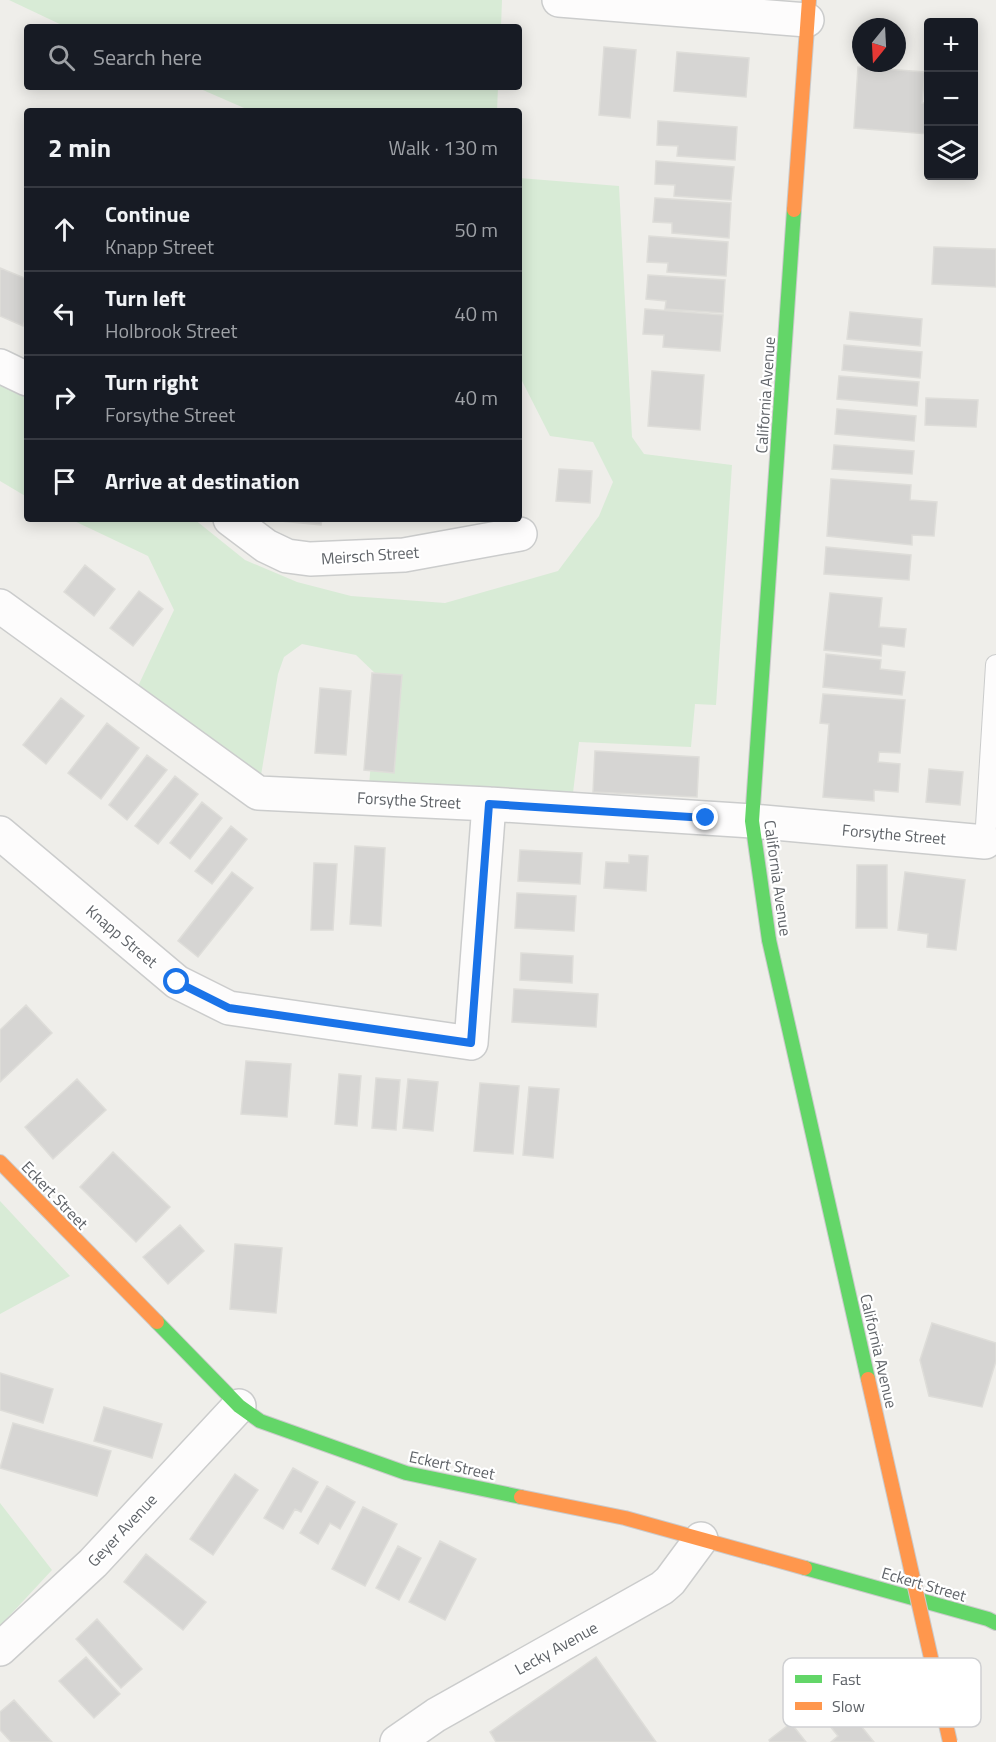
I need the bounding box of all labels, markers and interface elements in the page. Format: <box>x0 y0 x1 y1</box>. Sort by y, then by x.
north arrow <box>852 18 906 72</box>
map controls <box>924 18 978 180</box>
button: + <box>924 18 978 72</box>
search box <box>24 24 522 90</box>
text: Search here <box>93 40 202 74</box>
icon: search <box>45 41 78 74</box>
button: − <box>924 72 978 126</box>
button: layers <box>924 126 978 180</box>
text: 2 min <box>48 128 111 167</box>
text: Walk · 130 m <box>389 132 498 163</box>
text: Continue <box>105 197 190 231</box>
icon: ahead <box>48 213 81 246</box>
text: 50 m <box>454 214 498 245</box>
text: Knapp Street <box>105 231 214 262</box>
text: Turn left <box>105 281 186 315</box>
icon: left <box>48 297 81 330</box>
text: 40 m <box>454 298 498 329</box>
text: Holbrook Street <box>105 315 237 346</box>
street label: California Avenue <box>749 336 781 454</box>
text: Turn right <box>105 365 199 399</box>
icon: right <box>48 381 81 414</box>
text: 40 m <box>454 382 498 413</box>
text: Forsythe Street <box>105 399 235 430</box>
text: Arrive at destination <box>105 464 300 498</box>
icon: arrive <box>48 465 81 498</box>
street label: Meirsch Street <box>320 540 420 570</box>
street label: Forsythe Street <box>356 785 462 815</box>
route end <box>692 804 718 830</box>
street label: Forsythe Street <box>841 818 947 851</box>
street label: California Avenue <box>758 819 798 937</box>
street label: Knapp Street <box>81 899 163 973</box>
route start <box>163 968 189 994</box>
street label: Eckert Street <box>16 1155 94 1235</box>
street label: California Avenue <box>854 1291 904 1411</box>
street label: Eckert Street <box>407 1444 497 1486</box>
street label: Geyer Avenue <box>82 1488 162 1572</box>
street label: Eckert Street <box>879 1560 970 1608</box>
street label: Lecky Avenue <box>510 1615 602 1681</box>
legend <box>783 1658 981 1727</box>
text: Fast <box>832 1667 861 1691</box>
text: Slow <box>832 1694 865 1718</box>

